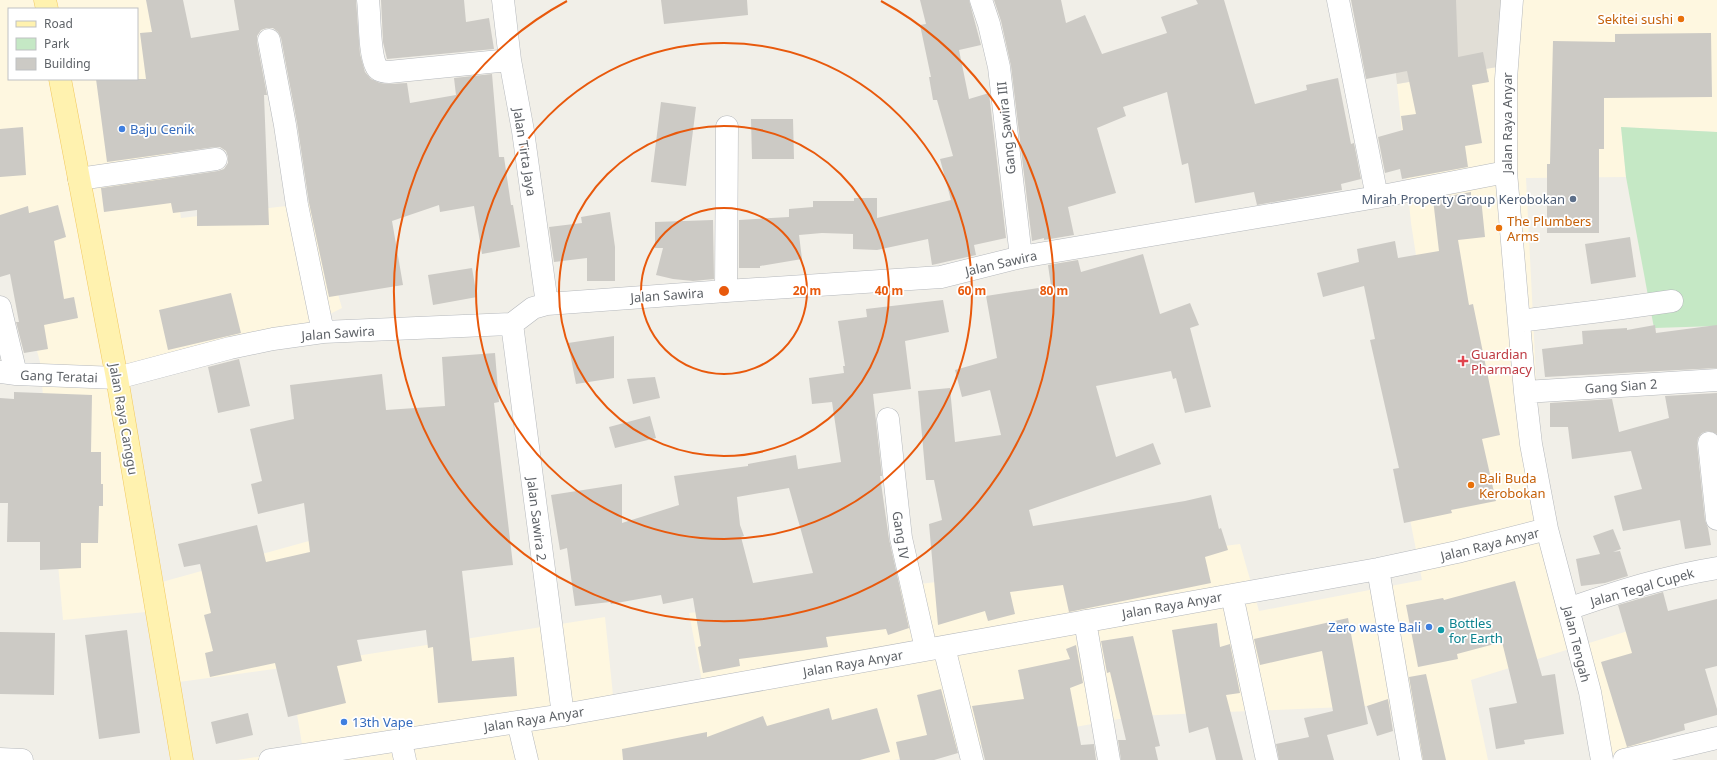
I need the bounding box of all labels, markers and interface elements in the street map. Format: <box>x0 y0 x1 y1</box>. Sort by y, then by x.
legend <box>8 8 138 80</box>
place label: Sekitei sushi <box>1598 10 1673 28</box>
marker: Sekitei sushi <box>1676 14 1686 24</box>
text: Road <box>44 15 73 32</box>
text: Park <box>44 35 70 52</box>
text: Building <box>44 55 91 72</box>
street label: Jalan Raya Anyar <box>1498 72 1516 176</box>
street label: Gang Sawira III <box>992 81 1020 175</box>
street label: Jalan Tirta Jaya <box>509 105 541 197</box>
place label: Baju Cenik <box>130 120 194 138</box>
marker: Baju Cenik <box>117 124 127 134</box>
place label: Mirah Property Group Kerobokan <box>1361 190 1565 208</box>
marker: Mirah Property Group Kerobokan <box>1568 194 1578 204</box>
place label: The Plumbers Arms <box>1507 212 1591 245</box>
marker: The Plumbers Arms <box>1494 223 1504 233</box>
street label: Jalan Sawira <box>961 246 1039 280</box>
text: 20 m <box>793 282 821 299</box>
text: 40 m <box>875 282 903 299</box>
text: 60 m <box>958 282 986 299</box>
text: 80 m <box>1040 282 1068 299</box>
street label: Jalan Sawira <box>628 283 704 307</box>
centre of rings <box>717 284 731 298</box>
street label: Jalan Sawira <box>299 321 375 345</box>
place label: Guardian Pharmacy <box>1471 345 1532 378</box>
marker: Guardian Pharmacy <box>1458 356 1468 366</box>
street label: Jalan Raya Canggu <box>105 360 143 476</box>
street label: Gang Teratai <box>20 366 98 386</box>
street label: Gang Sian 2 <box>1584 374 1658 398</box>
place label: Bali Buda Kerobokan <box>1479 469 1545 502</box>
street label: Jalan Sawira 2 <box>523 474 551 562</box>
marker: Bali Buda Kerobokan <box>1466 480 1476 490</box>
street label: Gang IV <box>888 510 914 560</box>
street label: Jalan Raya Anyar <box>1437 523 1542 565</box>
street label: Jalan Tegal Cupek <box>1586 564 1696 611</box>
street label: Jalan Raya Anyar <box>1119 587 1224 623</box>
street label: Jalan Tengah <box>1558 602 1595 684</box>
place label: Bottles for Earth <box>1449 614 1503 647</box>
place label: Zero waste Bali <box>1328 618 1421 636</box>
marker: Zero waste Bali <box>1424 622 1434 632</box>
marker: Bottles for Earth <box>1436 625 1446 635</box>
street label: Jalan Raya Anyar <box>800 645 905 681</box>
street label: Jalan Raya Anyar <box>481 702 586 736</box>
place label: 13th Vape <box>352 713 413 731</box>
marker: 13th Vape <box>339 717 349 727</box>

